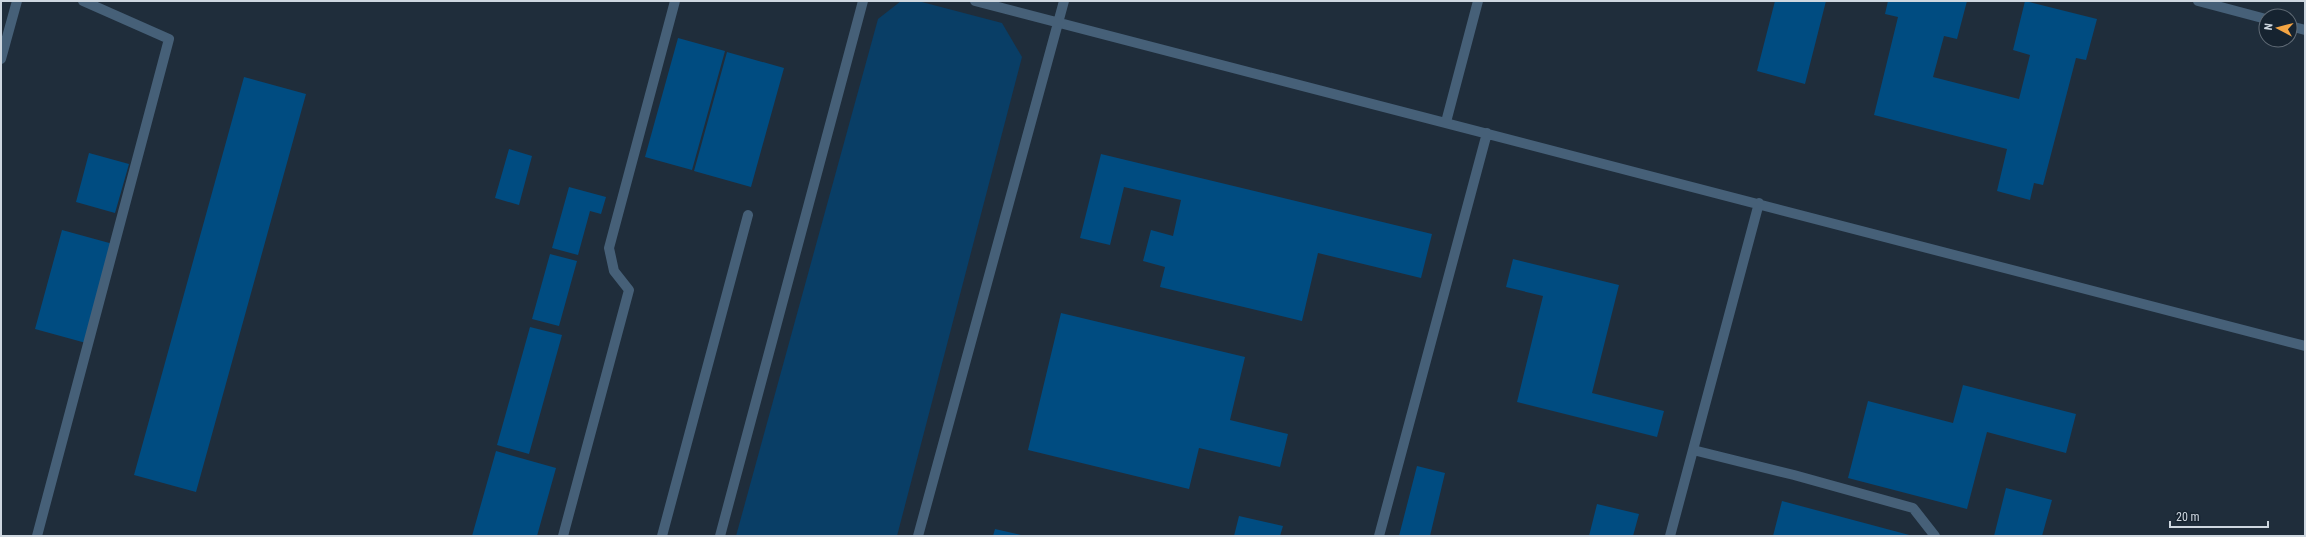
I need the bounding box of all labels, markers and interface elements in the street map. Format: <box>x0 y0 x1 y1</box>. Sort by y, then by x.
north arrow <box>2258 8 2298 48</box>
text: N <box>2262 22 2275 31</box>
scale bar <box>2170 503 2268 529</box>
text: 20 m <box>2176 510 2200 524</box>

